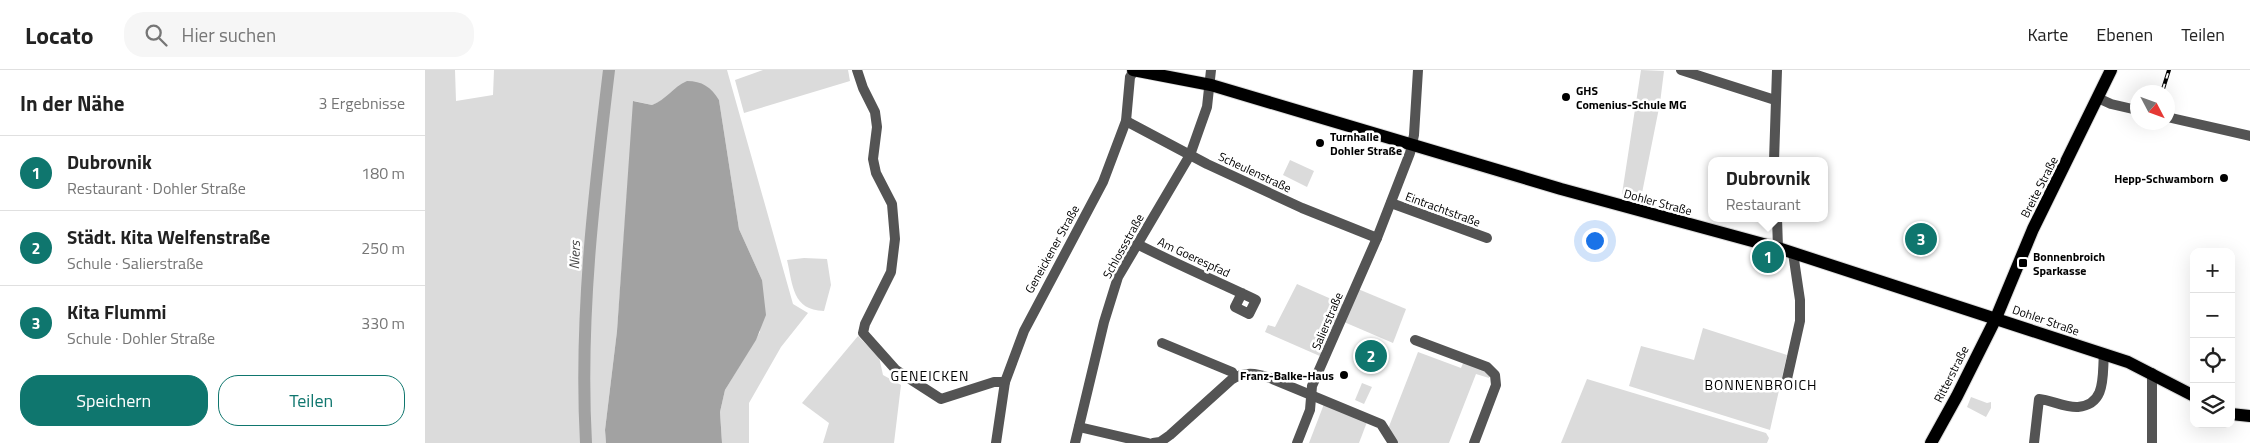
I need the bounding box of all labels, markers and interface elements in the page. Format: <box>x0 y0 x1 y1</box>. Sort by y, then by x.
search box <box>124 12 474 57</box>
text: Locato <box>25 17 94 53</box>
text: Hier suchen <box>182 20 276 49</box>
icon: search <box>142 21 170 49</box>
text: Karte <box>2027 21 2068 48</box>
text: Ebenen <box>2096 21 2153 48</box>
text: Teilen <box>2181 21 2225 48</box>
place label: GHS Comenius-Schule MG <box>1576 81 1687 114</box>
north arrow <box>2130 85 2175 130</box>
text: In der Nähe <box>20 87 125 119</box>
text: 3 Ergebnisse <box>318 91 405 115</box>
marker: GHS Comenius-Schule MG <box>1560 91 1572 103</box>
place label: Turnhalle Dohler Straße <box>1330 127 1402 160</box>
marker: Turnhalle Dohler Straße <box>1314 137 1326 149</box>
text: Dubrovnik <box>67 147 152 176</box>
street label: Scheulenstraße <box>1215 147 1295 197</box>
street label: Breite Straße <box>2015 153 2063 221</box>
popup <box>1708 157 1828 222</box>
text: 1 <box>32 161 40 185</box>
text: 180 m <box>361 161 405 185</box>
text: Dubrovnik <box>1726 163 1810 192</box>
place label: Hepp-Schwamborn <box>2114 169 2214 188</box>
marker: Hepp-Schwamborn <box>2218 172 2230 184</box>
text: Restaurant · Dohler Straße <box>67 176 246 200</box>
street label: Dohler Straße <box>1622 184 1694 220</box>
street label: Eintrachtstraße <box>1403 187 1483 231</box>
text: Restaurant <box>1726 192 1801 216</box>
street label: Geneickener Straße <box>1020 201 1084 297</box>
street label: Schlossstraße <box>1097 210 1149 282</box>
pin: 3 <box>1905 220 1937 258</box>
text: Städt. Kita Welfenstraße <box>67 222 270 251</box>
your location <box>1582 228 1608 254</box>
street label: Am Goerespfad <box>1155 232 1233 282</box>
text: 2 <box>32 236 40 260</box>
text: 250 m <box>361 236 405 260</box>
pin: 1 <box>1752 238 1784 276</box>
water label: Niers <box>563 239 585 270</box>
place label: Bonnenbroich Sparkasse <box>2033 247 2105 280</box>
map controls <box>2190 248 2235 428</box>
button: + <box>2190 248 2235 293</box>
text: Schule · Salierstraße <box>67 251 203 275</box>
marker: Bonnenbroich Sparkasse <box>2017 257 2029 269</box>
street label: Salierstraße <box>1306 289 1348 353</box>
button: − <box>2190 293 2235 338</box>
text: Kita Flummi <box>67 297 166 326</box>
street label: Dohler Straße <box>2010 300 2082 340</box>
text: 3 <box>32 311 40 335</box>
text: 330 m <box>361 311 405 335</box>
text: Schule · Dohler Straße <box>67 326 215 350</box>
pin: 2 <box>1355 337 1387 375</box>
button: locate <box>2190 338 2235 383</box>
street label: Ritterstraße <box>1929 342 1973 406</box>
district label: GENEICKEN <box>891 365 969 386</box>
place label: Franz-Balke-Haus <box>1240 366 1334 385</box>
marker: Franz-Balke-Haus <box>1338 369 1350 381</box>
district label: BONNENBROICH <box>1705 374 1818 395</box>
button: Speichern <box>20 375 208 426</box>
button: Teilen <box>218 375 405 426</box>
button: layers <box>2190 383 2235 428</box>

